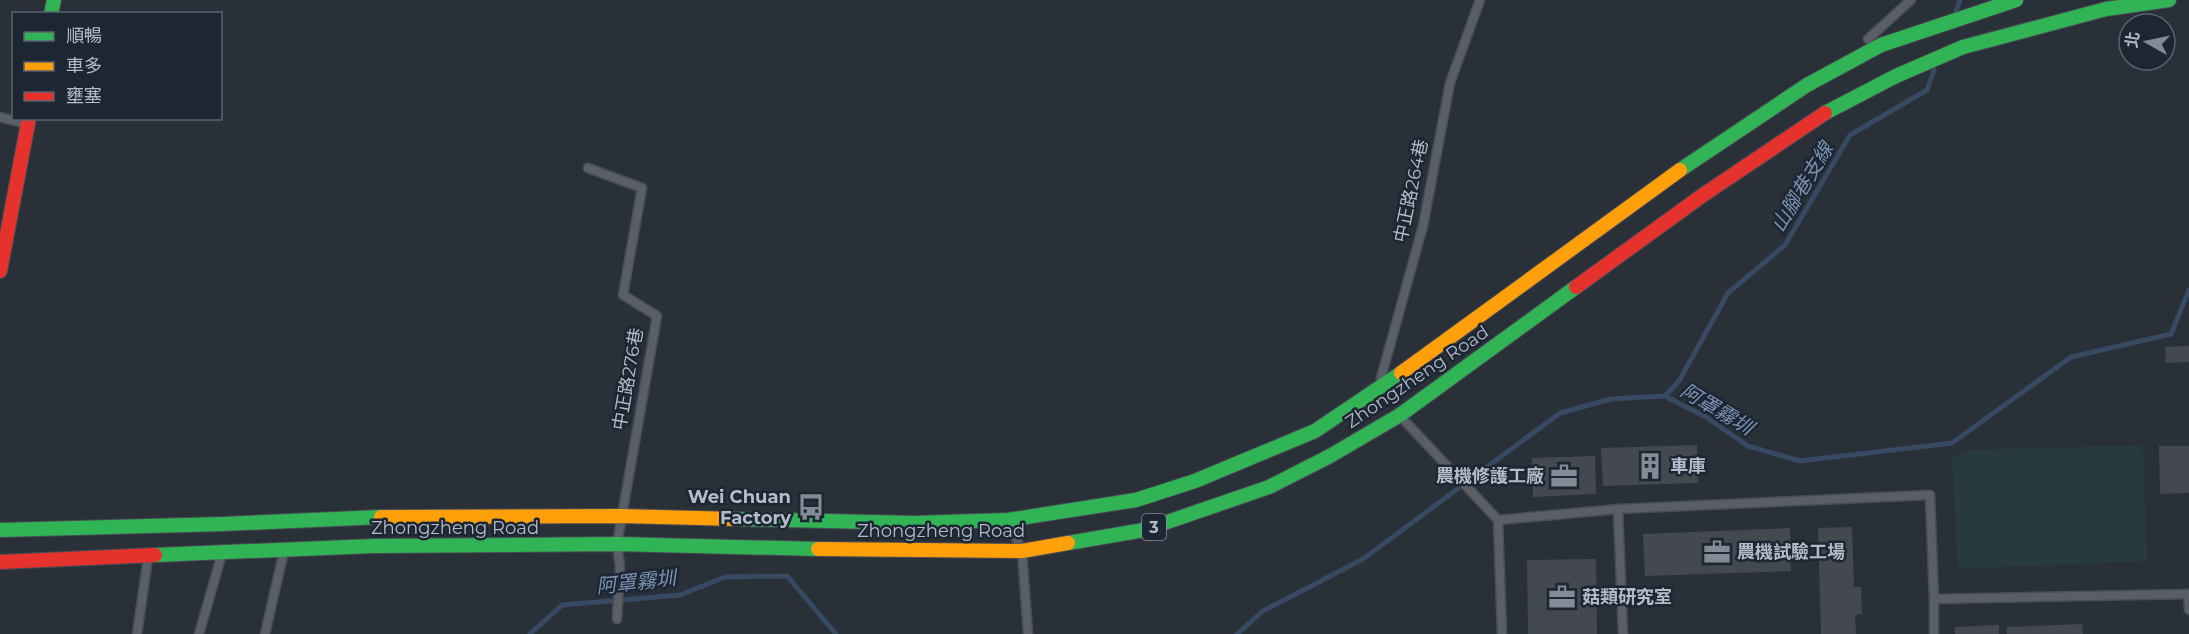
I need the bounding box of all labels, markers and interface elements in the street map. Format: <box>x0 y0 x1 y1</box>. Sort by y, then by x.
legend <box>12 12 222 120</box>
north arrow <box>2117 12 2177 72</box>
text: 順暢 <box>66 25 102 47</box>
text: 北 <box>2122 30 2143 49</box>
text: 車多 <box>66 55 102 77</box>
text: 壅塞 <box>66 85 102 107</box>
water label: 山腳巷支線 <box>1766 136 1839 236</box>
street label: 中正路264巷 <box>1389 137 1433 245</box>
street label: Zhongzheng Road <box>1341 321 1493 433</box>
street label: 中正路276巷 <box>608 326 648 432</box>
water label: 阿罩霧圳 <box>1677 378 1760 441</box>
building icon: 車庫 <box>1635 451 1665 481</box>
place label: 車庫 <box>1670 455 1706 477</box>
office icon: 農機修護工廠 <box>1549 461 1579 491</box>
place label: 農機修護工廠 <box>1436 465 1544 487</box>
place label: Wei Chuan Factory <box>688 486 791 529</box>
bus stop icon: Wei Chuan Factory <box>796 492 826 522</box>
road number: 3 <box>1142 514 1166 540</box>
street label: Zhongzheng Road <box>371 517 539 539</box>
street label: Zhongzheng Road <box>857 520 1025 542</box>
office icon: 農機試驗工場 <box>1702 537 1732 567</box>
place label: 農機試驗工場 <box>1737 541 1845 563</box>
water label: 阿罩霧圳 <box>595 566 680 598</box>
office icon: 菇類研究室 <box>1547 582 1577 612</box>
place label: 菇類研究室 <box>1582 586 1672 608</box>

